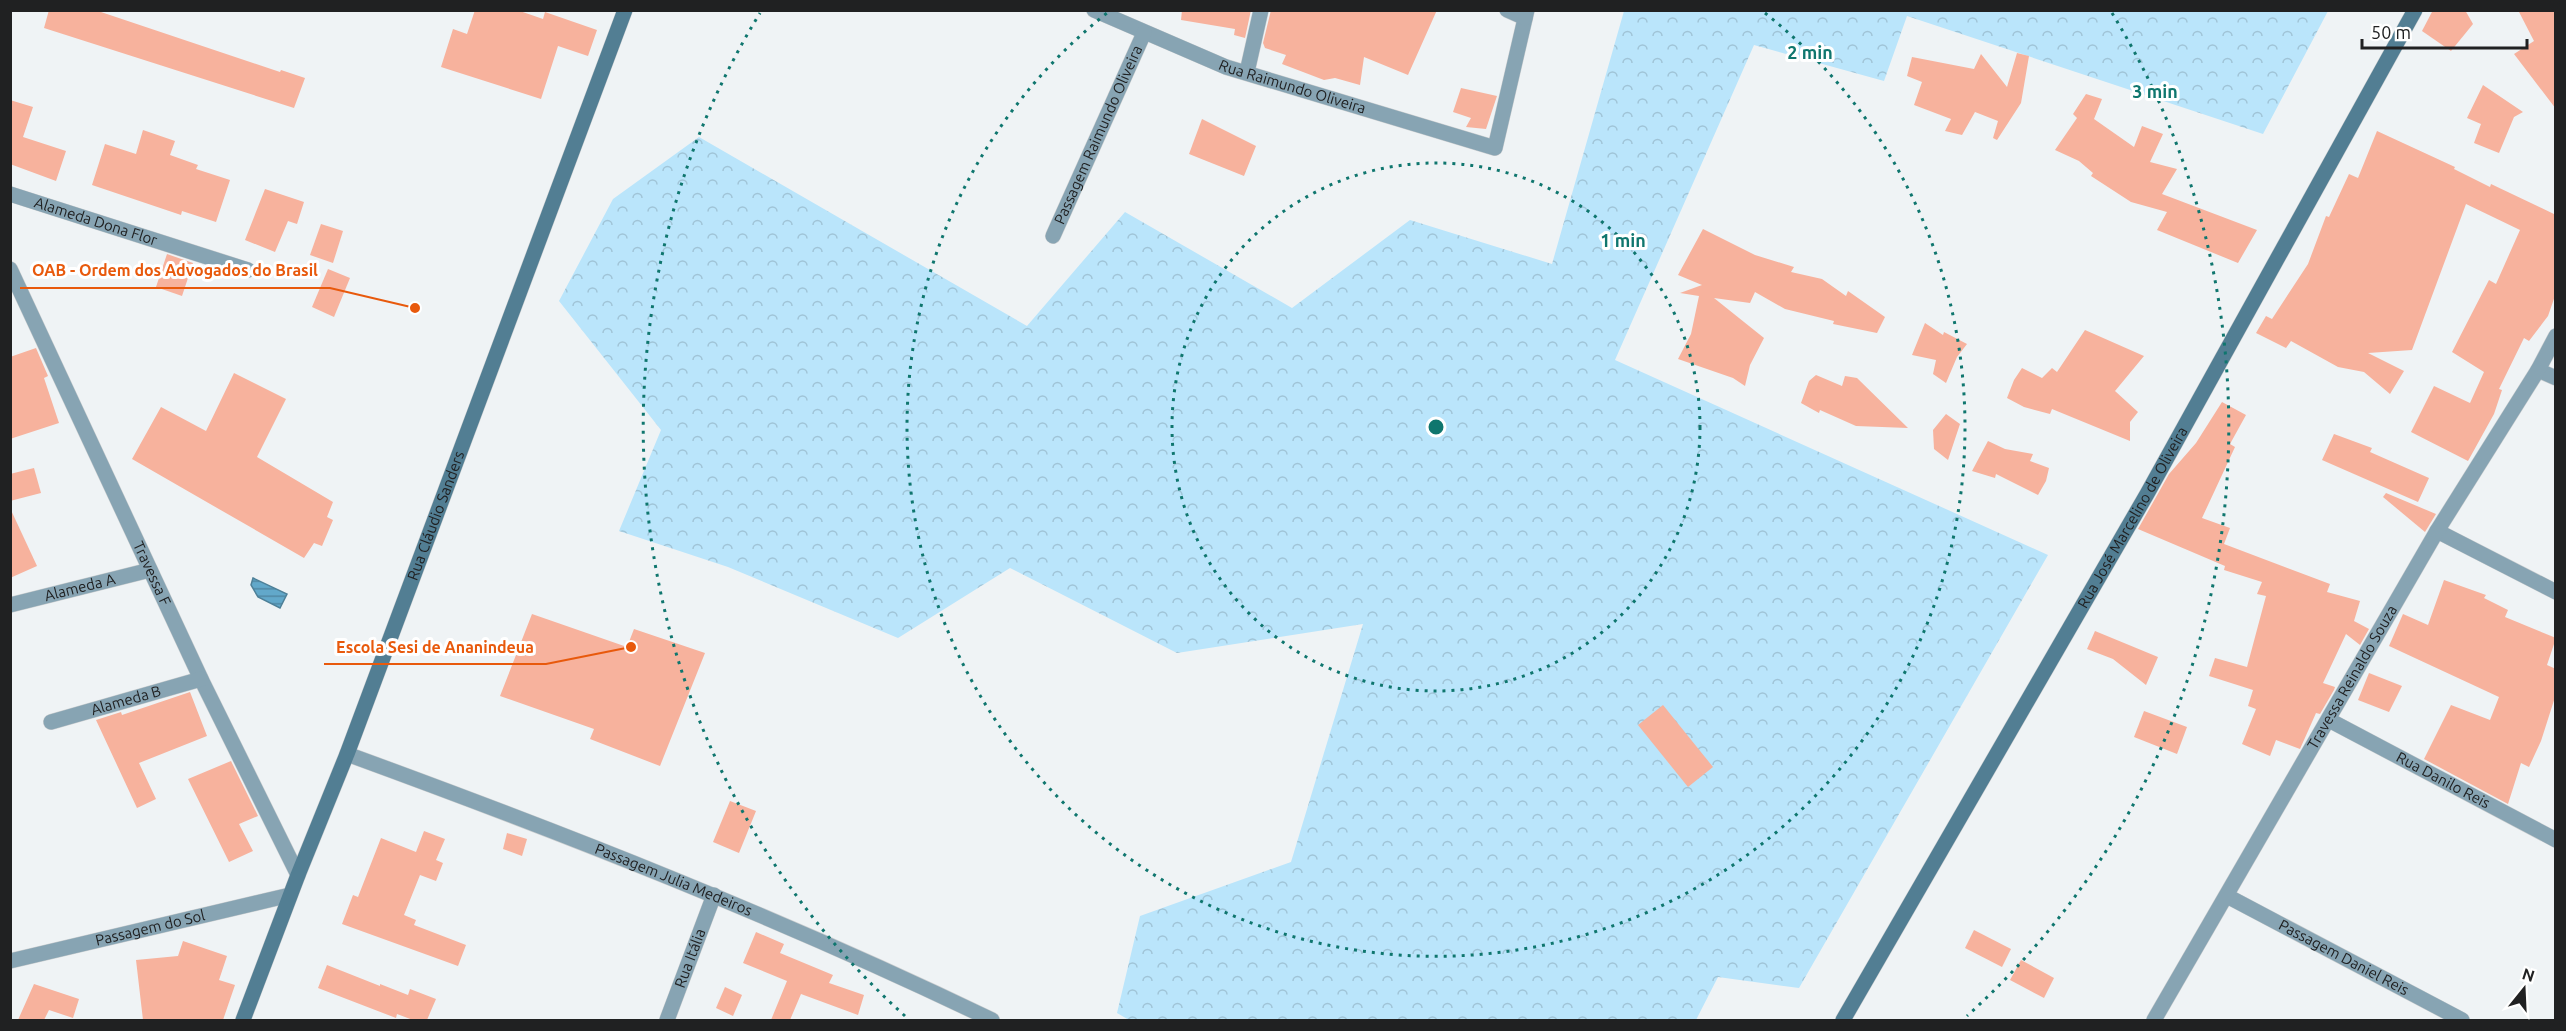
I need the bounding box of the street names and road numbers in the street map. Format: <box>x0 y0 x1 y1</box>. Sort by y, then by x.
street label: Passagem Raimundo Oliveira <box>1050 42 1145 227</box>
street label: Rua Raimundo Oliveira <box>1216 56 1368 117</box>
street label: Alameda Dona Flor <box>32 193 160 249</box>
street label: Rua José Marcelino de Oliveira <box>2074 424 2191 611</box>
street label: Rua Cláudio Sanders <box>404 449 467 583</box>
street label: Travessa F <box>130 539 175 608</box>
street label: Alameda A <box>43 570 117 604</box>
street label: Travessa Reinaldo Souza <box>2304 602 2400 752</box>
street label: Alameda B <box>89 682 163 718</box>
street label: Rua Danilo Reis <box>2394 748 2493 812</box>
street label: Passagem Julia Medeiros <box>593 840 755 919</box>
street label: Passagem do Sol <box>93 906 207 949</box>
street label: Passagem Daniel Reis <box>2276 916 2412 998</box>
street label: Rua Itália <box>671 926 709 990</box>

